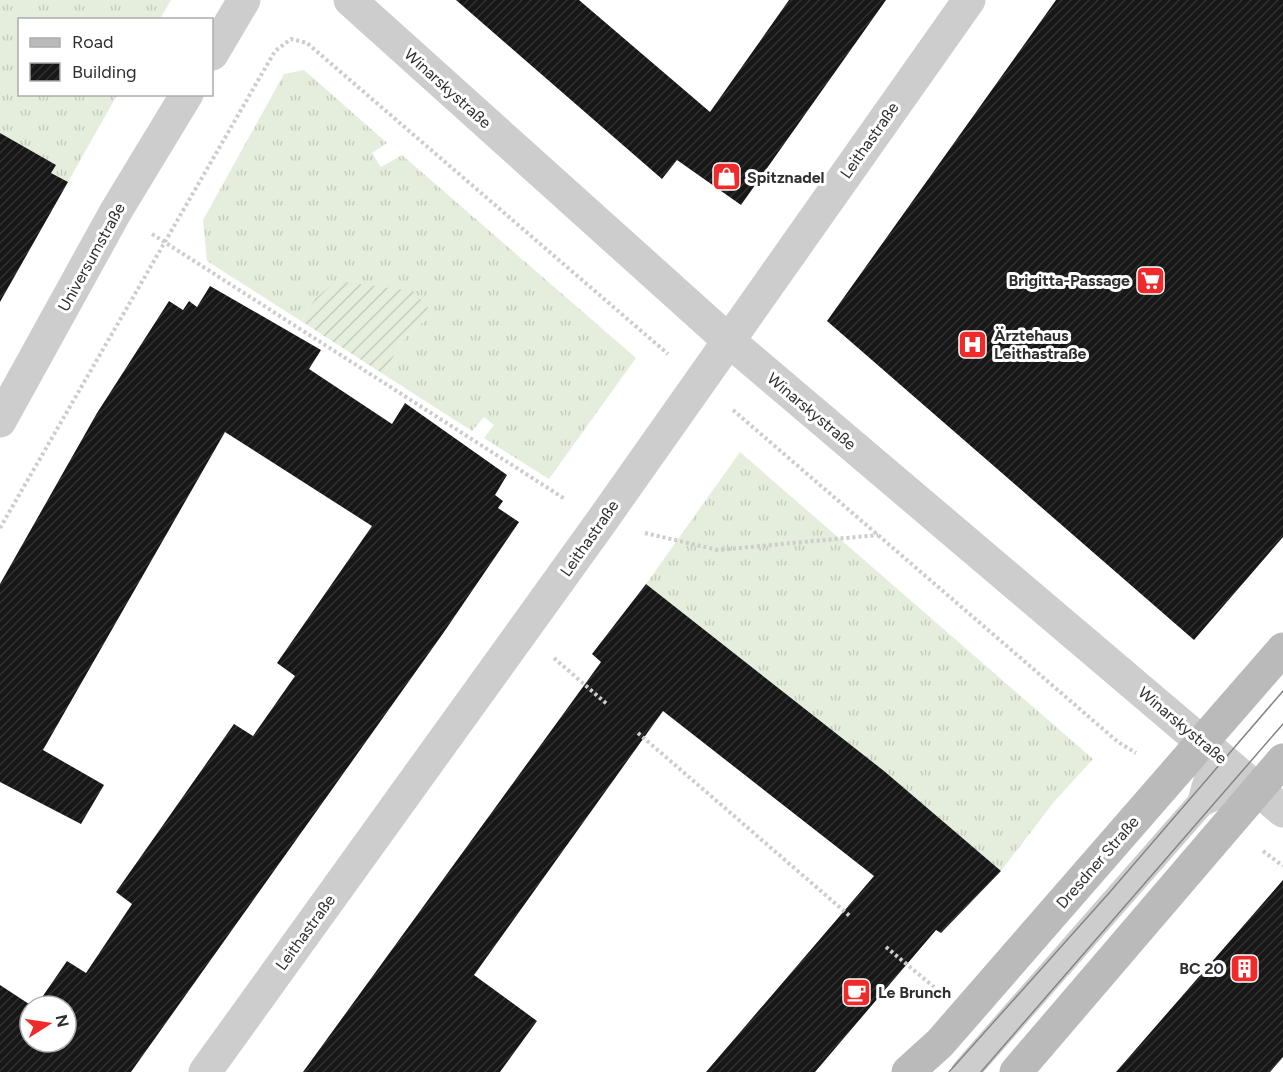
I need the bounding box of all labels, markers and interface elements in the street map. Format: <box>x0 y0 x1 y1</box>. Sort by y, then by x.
legend <box>18 18 213 96</box>
text: Road <box>72 31 113 53</box>
street label: Winarskystraße <box>400 44 495 132</box>
text: Building <box>72 61 137 83</box>
street label: Leithastraße <box>836 98 903 182</box>
shop icon: Spitznadel <box>710 161 742 193</box>
place label: Spitznadel <box>747 168 825 187</box>
street label: Universumstraße <box>54 199 129 315</box>
supermarket icon: Brigitta-Passage <box>1135 264 1167 296</box>
place label: Brigitta-Passage <box>1008 271 1130 290</box>
place label: Ärztehaus Leithastraße <box>994 326 1087 363</box>
hospital icon: Ärztehaus Leithastraße <box>957 328 989 360</box>
street label: Winarskystraße <box>763 369 860 454</box>
street label: Leithastraße <box>556 496 623 580</box>
street label: Winarskystraße <box>1134 683 1231 768</box>
street label: Dresdner Straße <box>1052 812 1143 912</box>
street label: Leithastraße <box>272 891 339 974</box>
building icon: BC 20 <box>1229 952 1261 984</box>
place label: BC 20 <box>1179 959 1224 978</box>
cafe icon: Le Brunch <box>841 976 873 1008</box>
place label: Le Brunch <box>878 983 951 1002</box>
north arrow <box>18 994 78 1054</box>
text: N <box>52 1013 73 1029</box>

